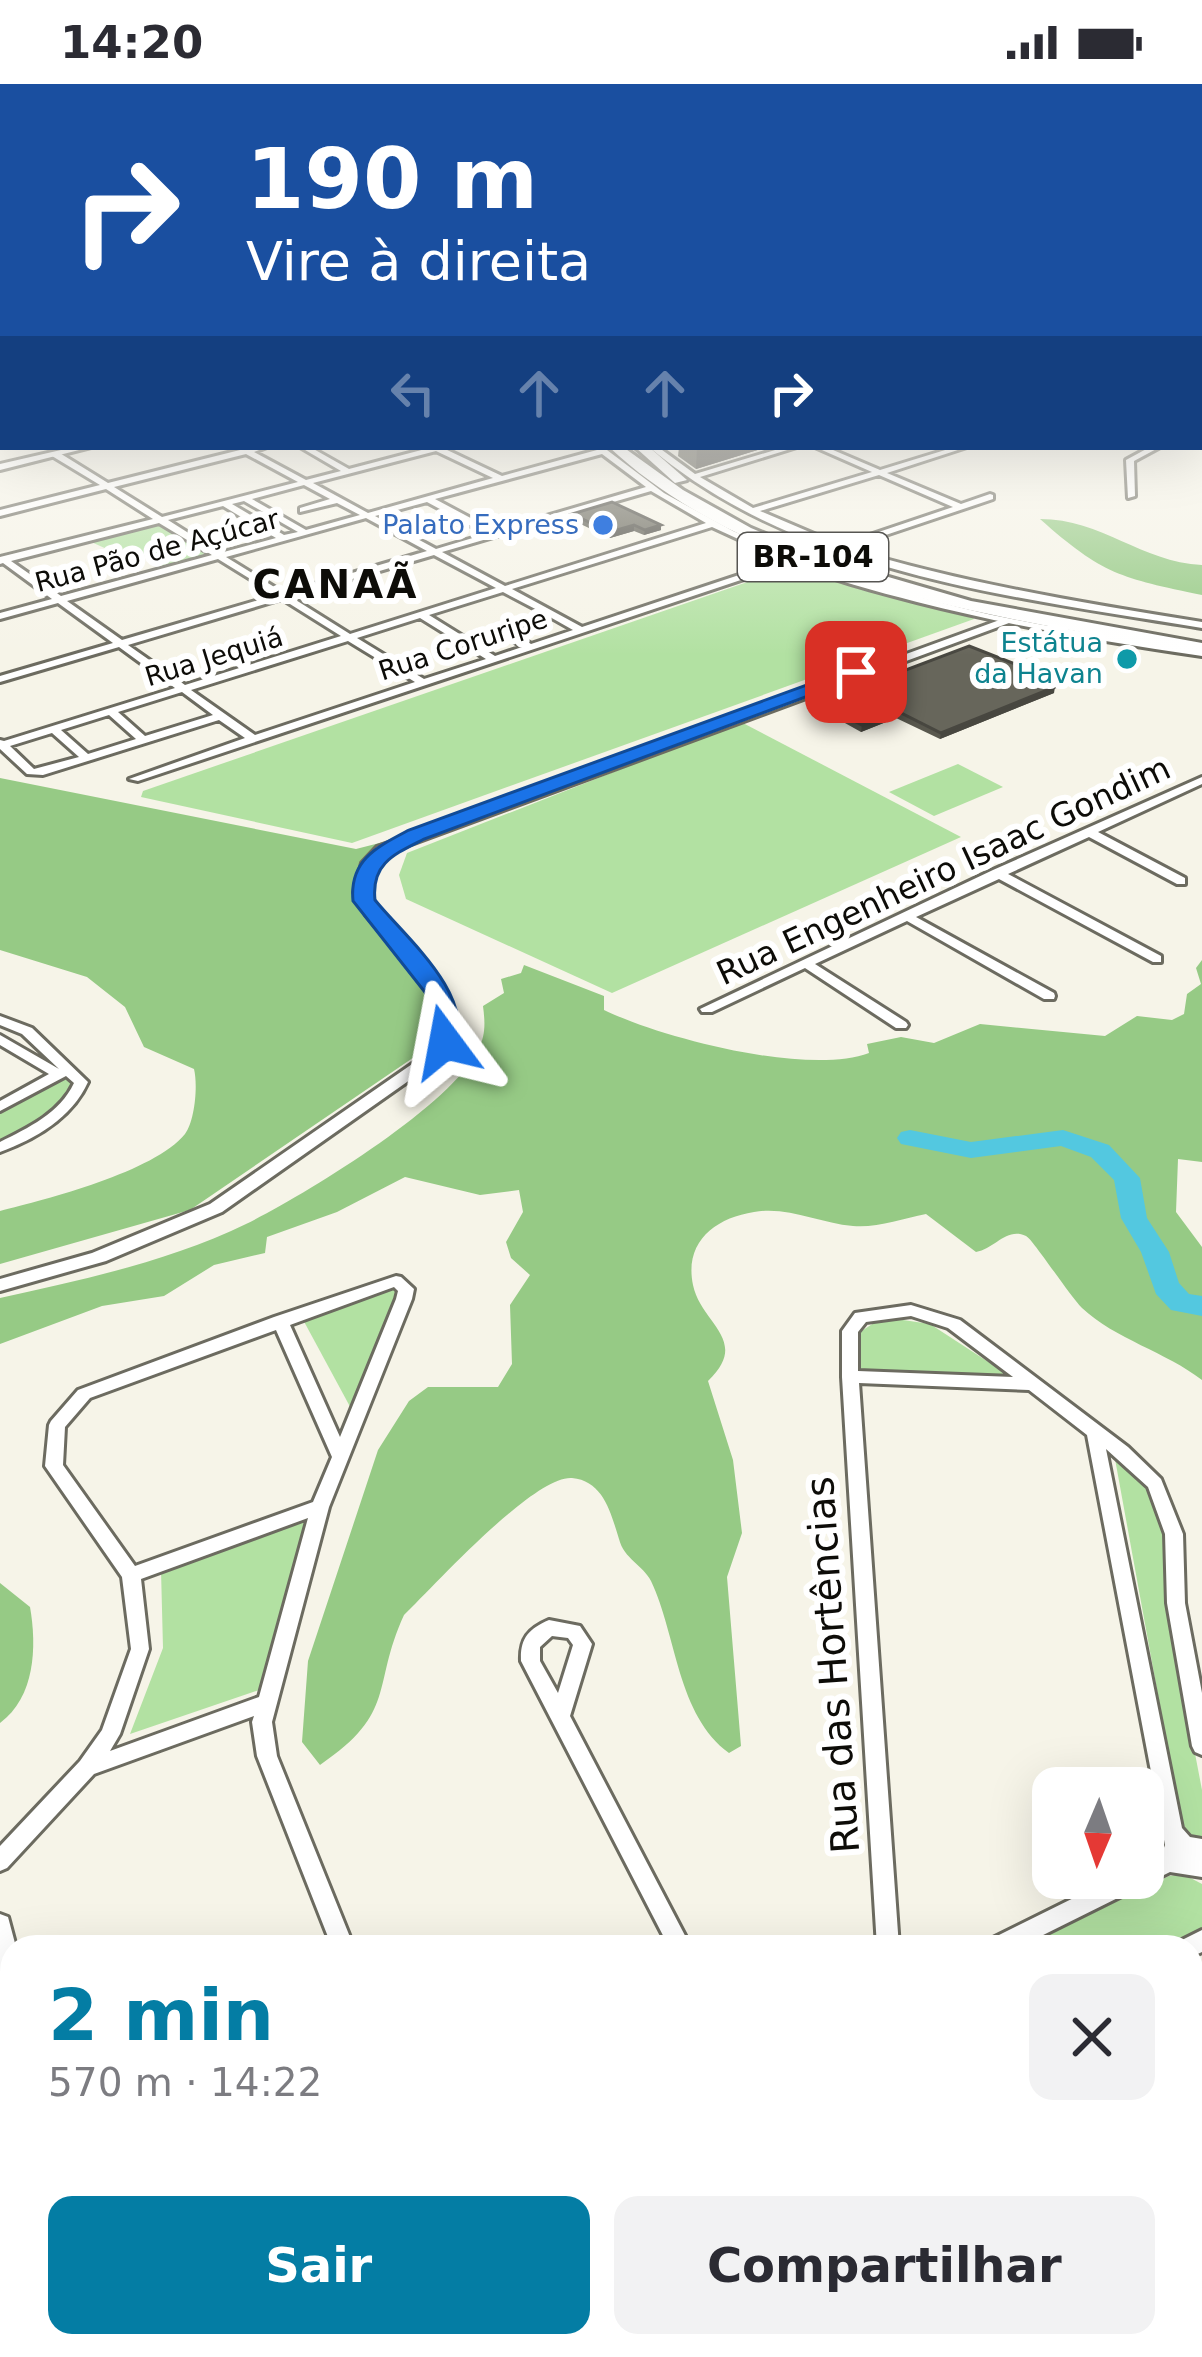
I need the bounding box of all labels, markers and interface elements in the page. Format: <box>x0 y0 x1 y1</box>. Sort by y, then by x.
text: 14:20 <box>60 16 203 69</box>
text: 190 m <box>246 130 538 228</box>
icon: right <box>48 132 204 288</box>
text: Vire à direita <box>246 230 591 293</box>
icon: left <box>380 360 446 426</box>
icon: ahead <box>506 360 572 426</box>
icon: ahead <box>632 360 698 426</box>
icon: right <box>758 360 824 426</box>
street label: Rua Pão de Açúcar <box>31 503 283 598</box>
place label: Palato Express <box>382 509 579 540</box>
marker: Palato Express <box>590 512 616 538</box>
road number: BR-104 <box>738 533 888 581</box>
district label: CANAÃ <box>253 561 419 607</box>
street label: Rua Coruripe <box>374 603 551 686</box>
street label: Rua Jequiá <box>141 621 287 692</box>
pin <box>805 621 907 723</box>
place label: Estátua da Havan <box>974 627 1103 689</box>
icon: arrive <box>823 639 889 705</box>
marker: Estátua da Havan <box>1114 646 1140 672</box>
street label: Rua Engenheiro Isaac Gondim <box>710 748 1176 993</box>
position arrow <box>382 979 508 1105</box>
street label: Rua das Hortências <box>797 1475 868 1855</box>
north arrow <box>1032 1767 1164 1899</box>
map controls <box>1032 1767 1164 1899</box>
text: 2 min <box>48 1973 274 2057</box>
button: close <box>1029 1974 1155 2100</box>
text: 570 m · 14:22 <box>48 2060 322 2105</box>
button: Sair <box>48 2196 590 2334</box>
button: Compartilhar <box>614 2196 1155 2334</box>

